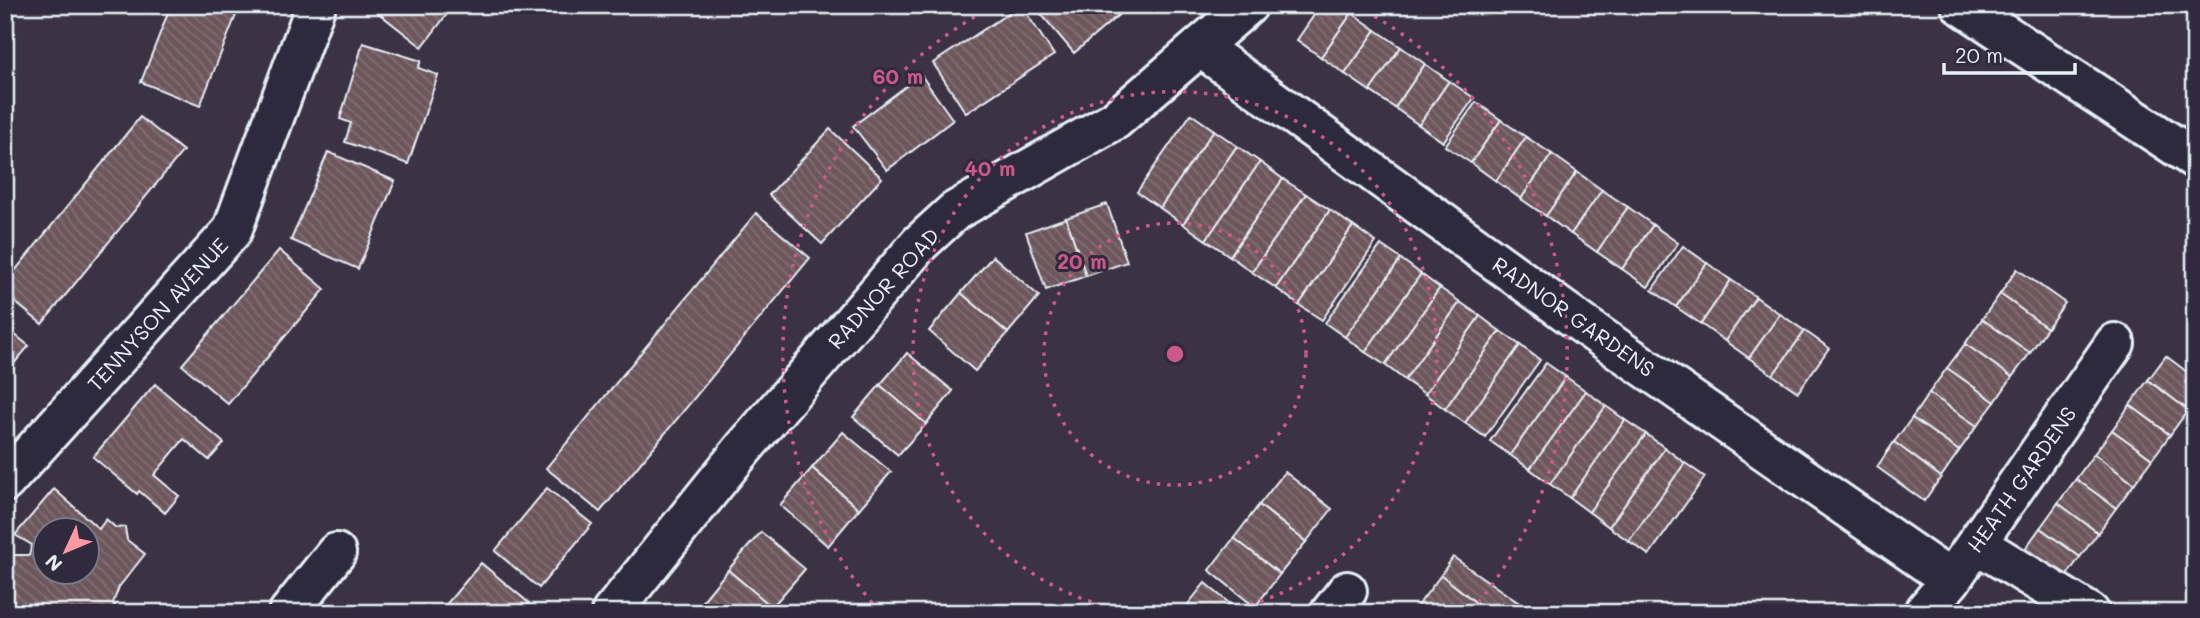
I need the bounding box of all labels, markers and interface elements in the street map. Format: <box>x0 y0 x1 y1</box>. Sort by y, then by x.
scale bar <box>1944 32 2076 76</box>
text: 20 m <box>1955 41 2003 68</box>
text: 60 m <box>873 62 923 89</box>
text: 40 m <box>964 154 1016 181</box>
street label: RADNOR ROAD <box>822 222 944 354</box>
street label: TENNYSON AVENUE <box>81 232 233 396</box>
text: 20 m <box>1057 247 1107 274</box>
street label: RADNOR GARDENS <box>1488 250 1660 382</box>
centre of rings <box>1163 342 1187 366</box>
street label: HEATH GARDENS <box>1961 401 2081 557</box>
north arrow <box>32 516 102 586</box>
text: N <box>39 549 67 577</box>

